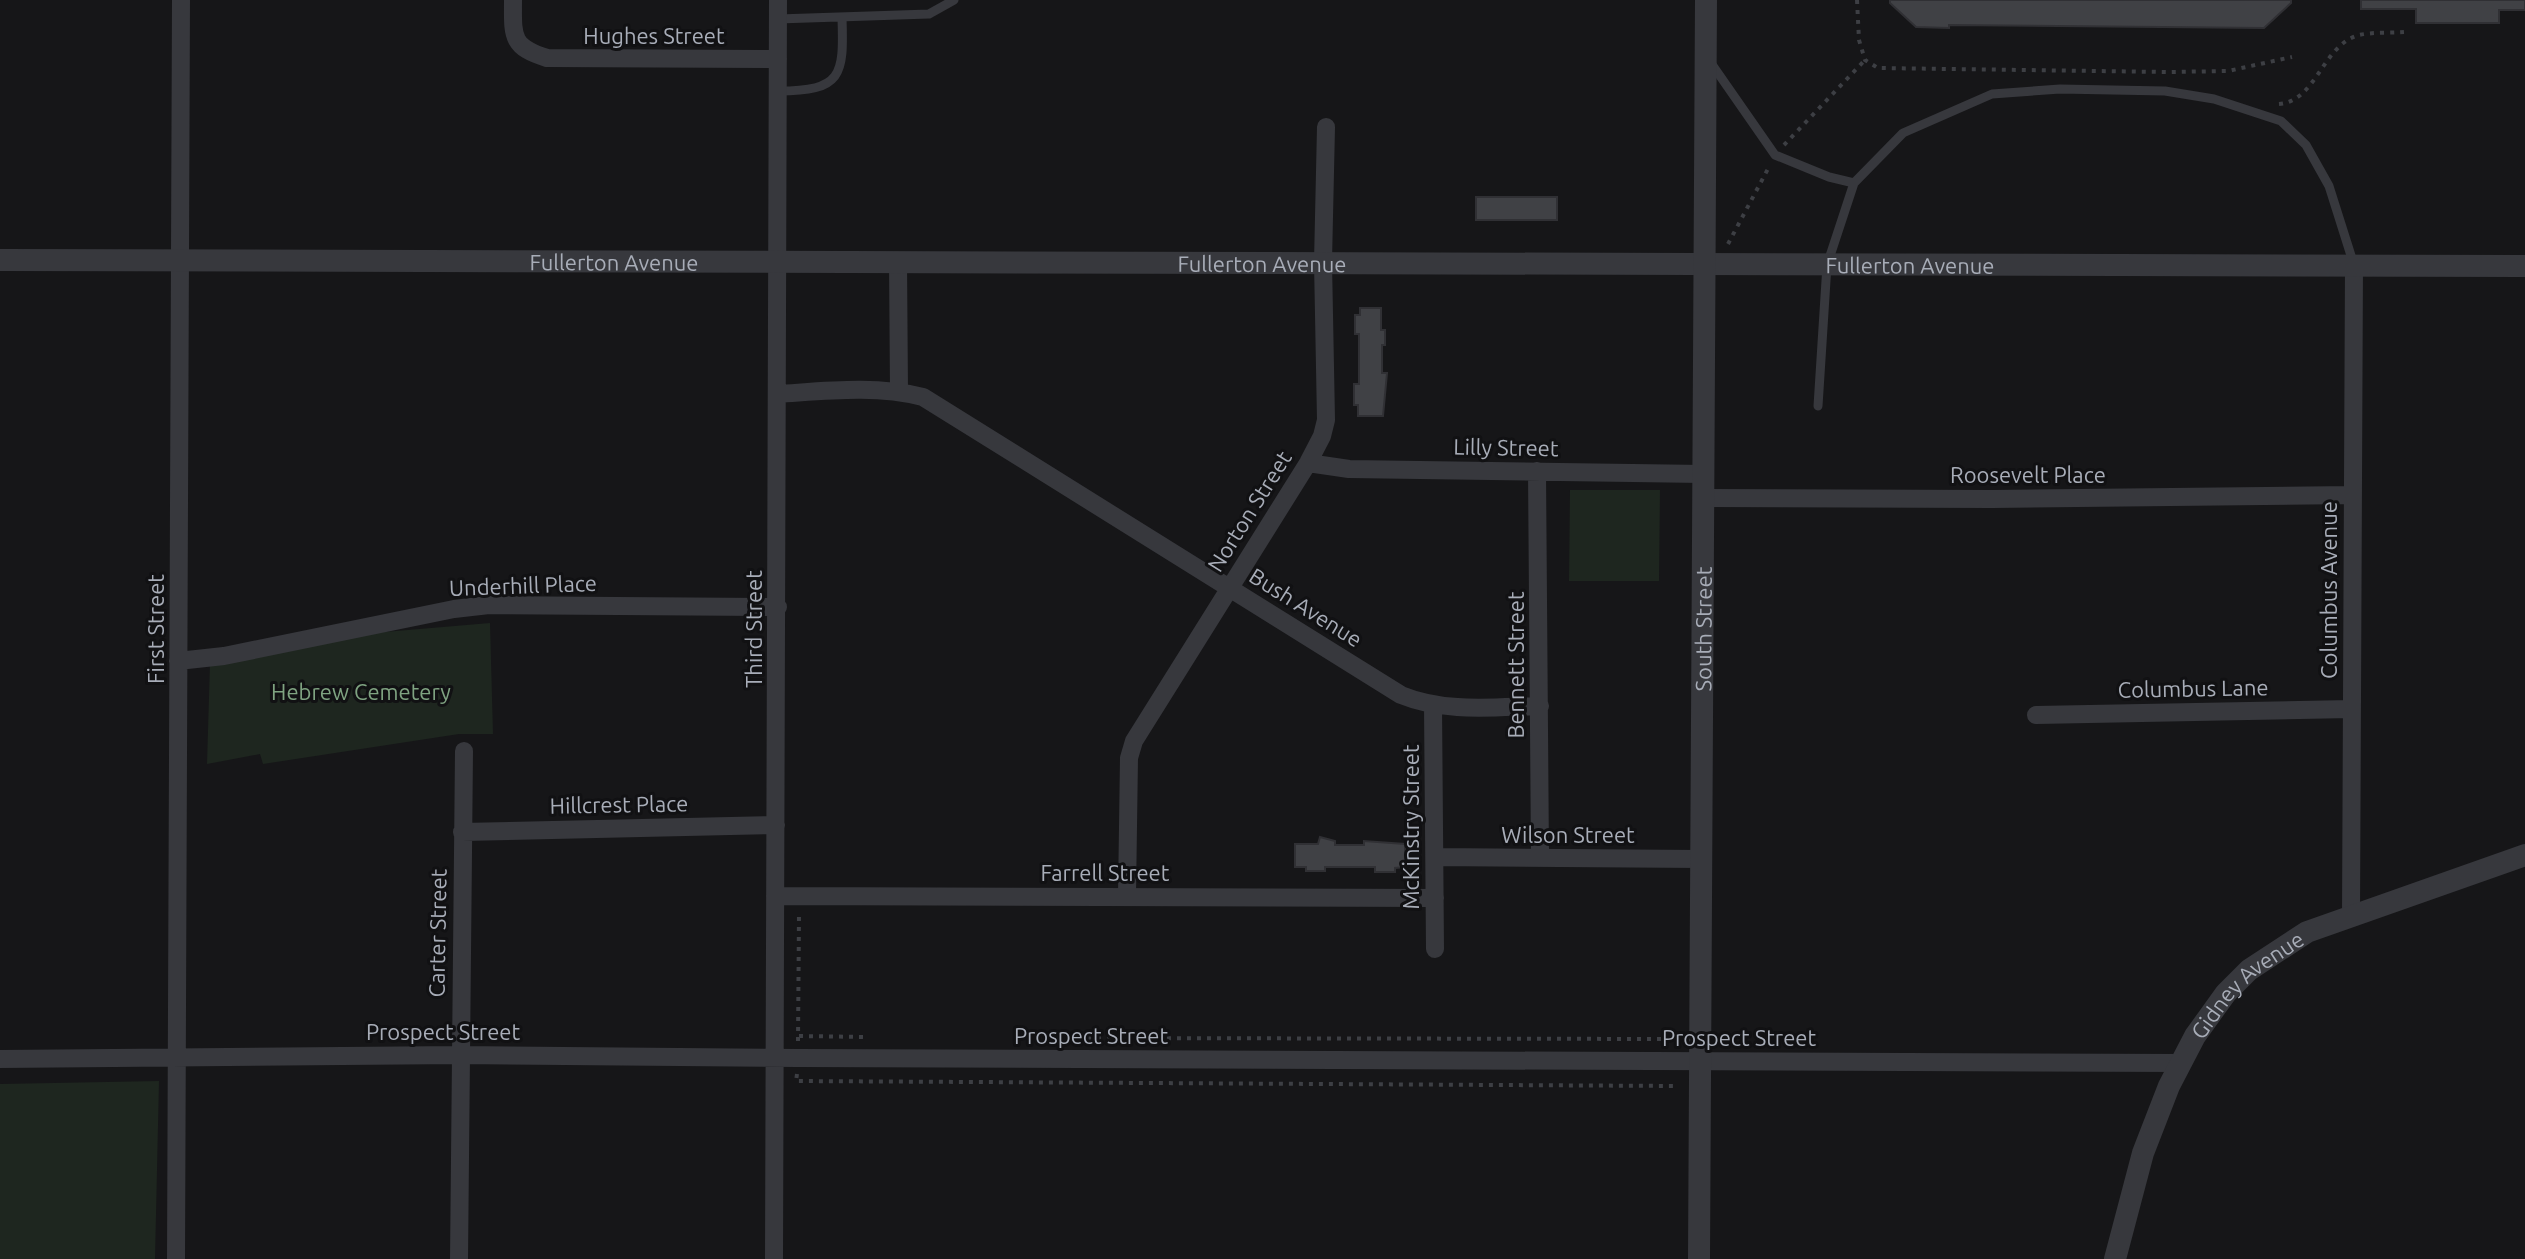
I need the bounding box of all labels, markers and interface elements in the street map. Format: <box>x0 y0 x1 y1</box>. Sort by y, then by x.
street label: Hughes Street <box>583 23 725 48</box>
street label: Fullerton Avenue <box>529 249 699 274</box>
street label: Fullerton Avenue <box>1177 250 1347 276</box>
street label: Fullerton Avenue <box>1825 252 1995 277</box>
street label: Lilly Street <box>1453 434 1559 460</box>
street label: Norton Street <box>1202 446 1296 576</box>
street label: Roosevelt Place <box>1950 462 2106 487</box>
street label: Columbus Avenue <box>2316 501 2341 679</box>
street label: Bush Avenue <box>1245 563 1367 651</box>
street label: South Street <box>1690 566 1715 691</box>
street label: Underhill Place <box>449 570 597 600</box>
street label: Third Street <box>741 570 766 688</box>
street label: First Street <box>143 574 168 684</box>
street label: Bennett Street <box>1503 591 1528 739</box>
street label: Columbus Lane <box>2117 674 2269 702</box>
park label: Hebrew Cemetery <box>271 679 451 704</box>
street label: McKinstry Street <box>1398 744 1423 910</box>
street label: Hillcrest Place <box>549 790 689 818</box>
street label: Wilson Street <box>1501 822 1635 847</box>
street label: Farrell Street <box>1041 860 1170 885</box>
street label: Carter Street <box>423 868 451 998</box>
street label: Gidney Avenue <box>2185 925 2308 1043</box>
street label: Prospect Street <box>366 1019 520 1044</box>
street label: Prospect Street <box>1014 1023 1168 1048</box>
street label: Prospect Street <box>1662 1025 1816 1050</box>

